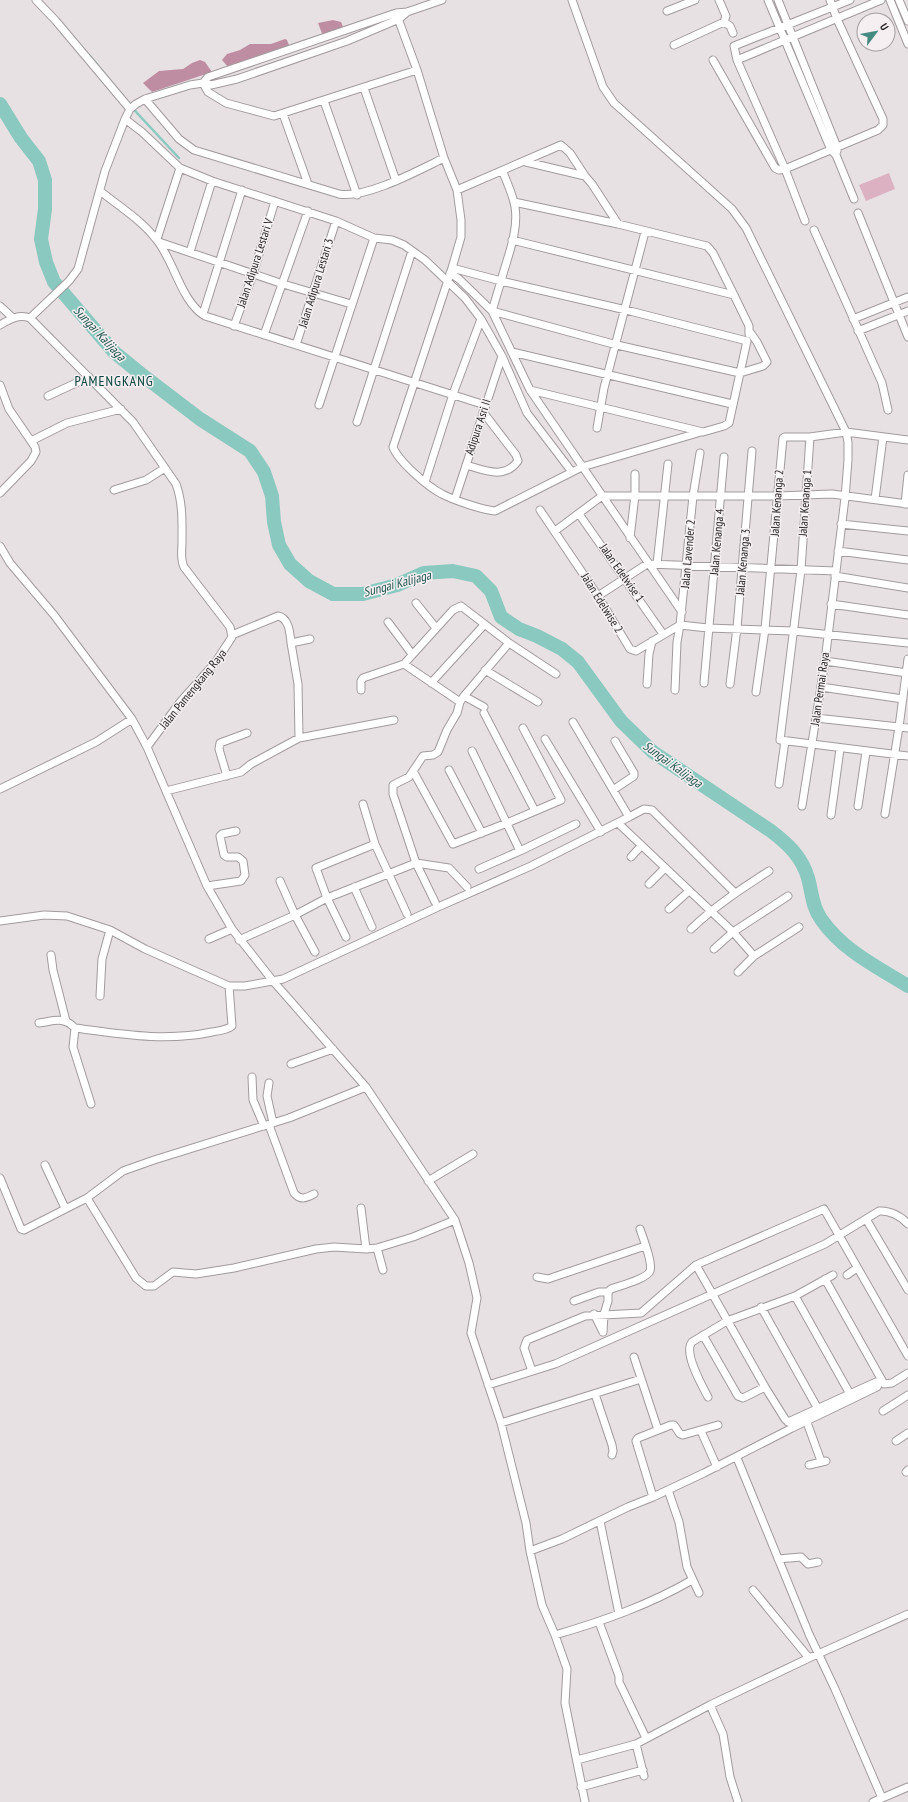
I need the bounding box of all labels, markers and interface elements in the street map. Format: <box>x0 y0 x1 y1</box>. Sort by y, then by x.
north arrow <box>856 12 896 52</box>
text: U <box>877 21 892 33</box>
street label: Jalan Adipura Lestari V <box>233 216 276 310</box>
street label: Jalan Adipura Lestari 3 <box>295 236 336 330</box>
water label: Sungai Kalijaga <box>70 302 130 365</box>
district label: PAMENGKANG <box>74 372 154 390</box>
street label: Adipura Asri II <box>461 397 494 457</box>
street label: Jalan Kenanga 2 <box>767 469 786 538</box>
street label: Jalan Kenanga 1 <box>795 469 814 538</box>
street label: Jalan Kenanga 4 <box>706 507 727 577</box>
street label: Jalan Lavender 2 <box>677 519 698 590</box>
street label: Jalan Kenanga 3 <box>732 528 753 597</box>
street label: Jalan Edelwise 1 <box>596 540 648 605</box>
water label: Sungai Kalijaga <box>361 566 434 601</box>
street label: Jalan Edelwise 2 <box>578 569 627 635</box>
street label: Jalan Pamengkang Raya <box>155 646 230 732</box>
street label: Jalan Permai Raya <box>807 651 832 728</box>
water label: Sungai Kalijaga <box>640 737 706 792</box>

